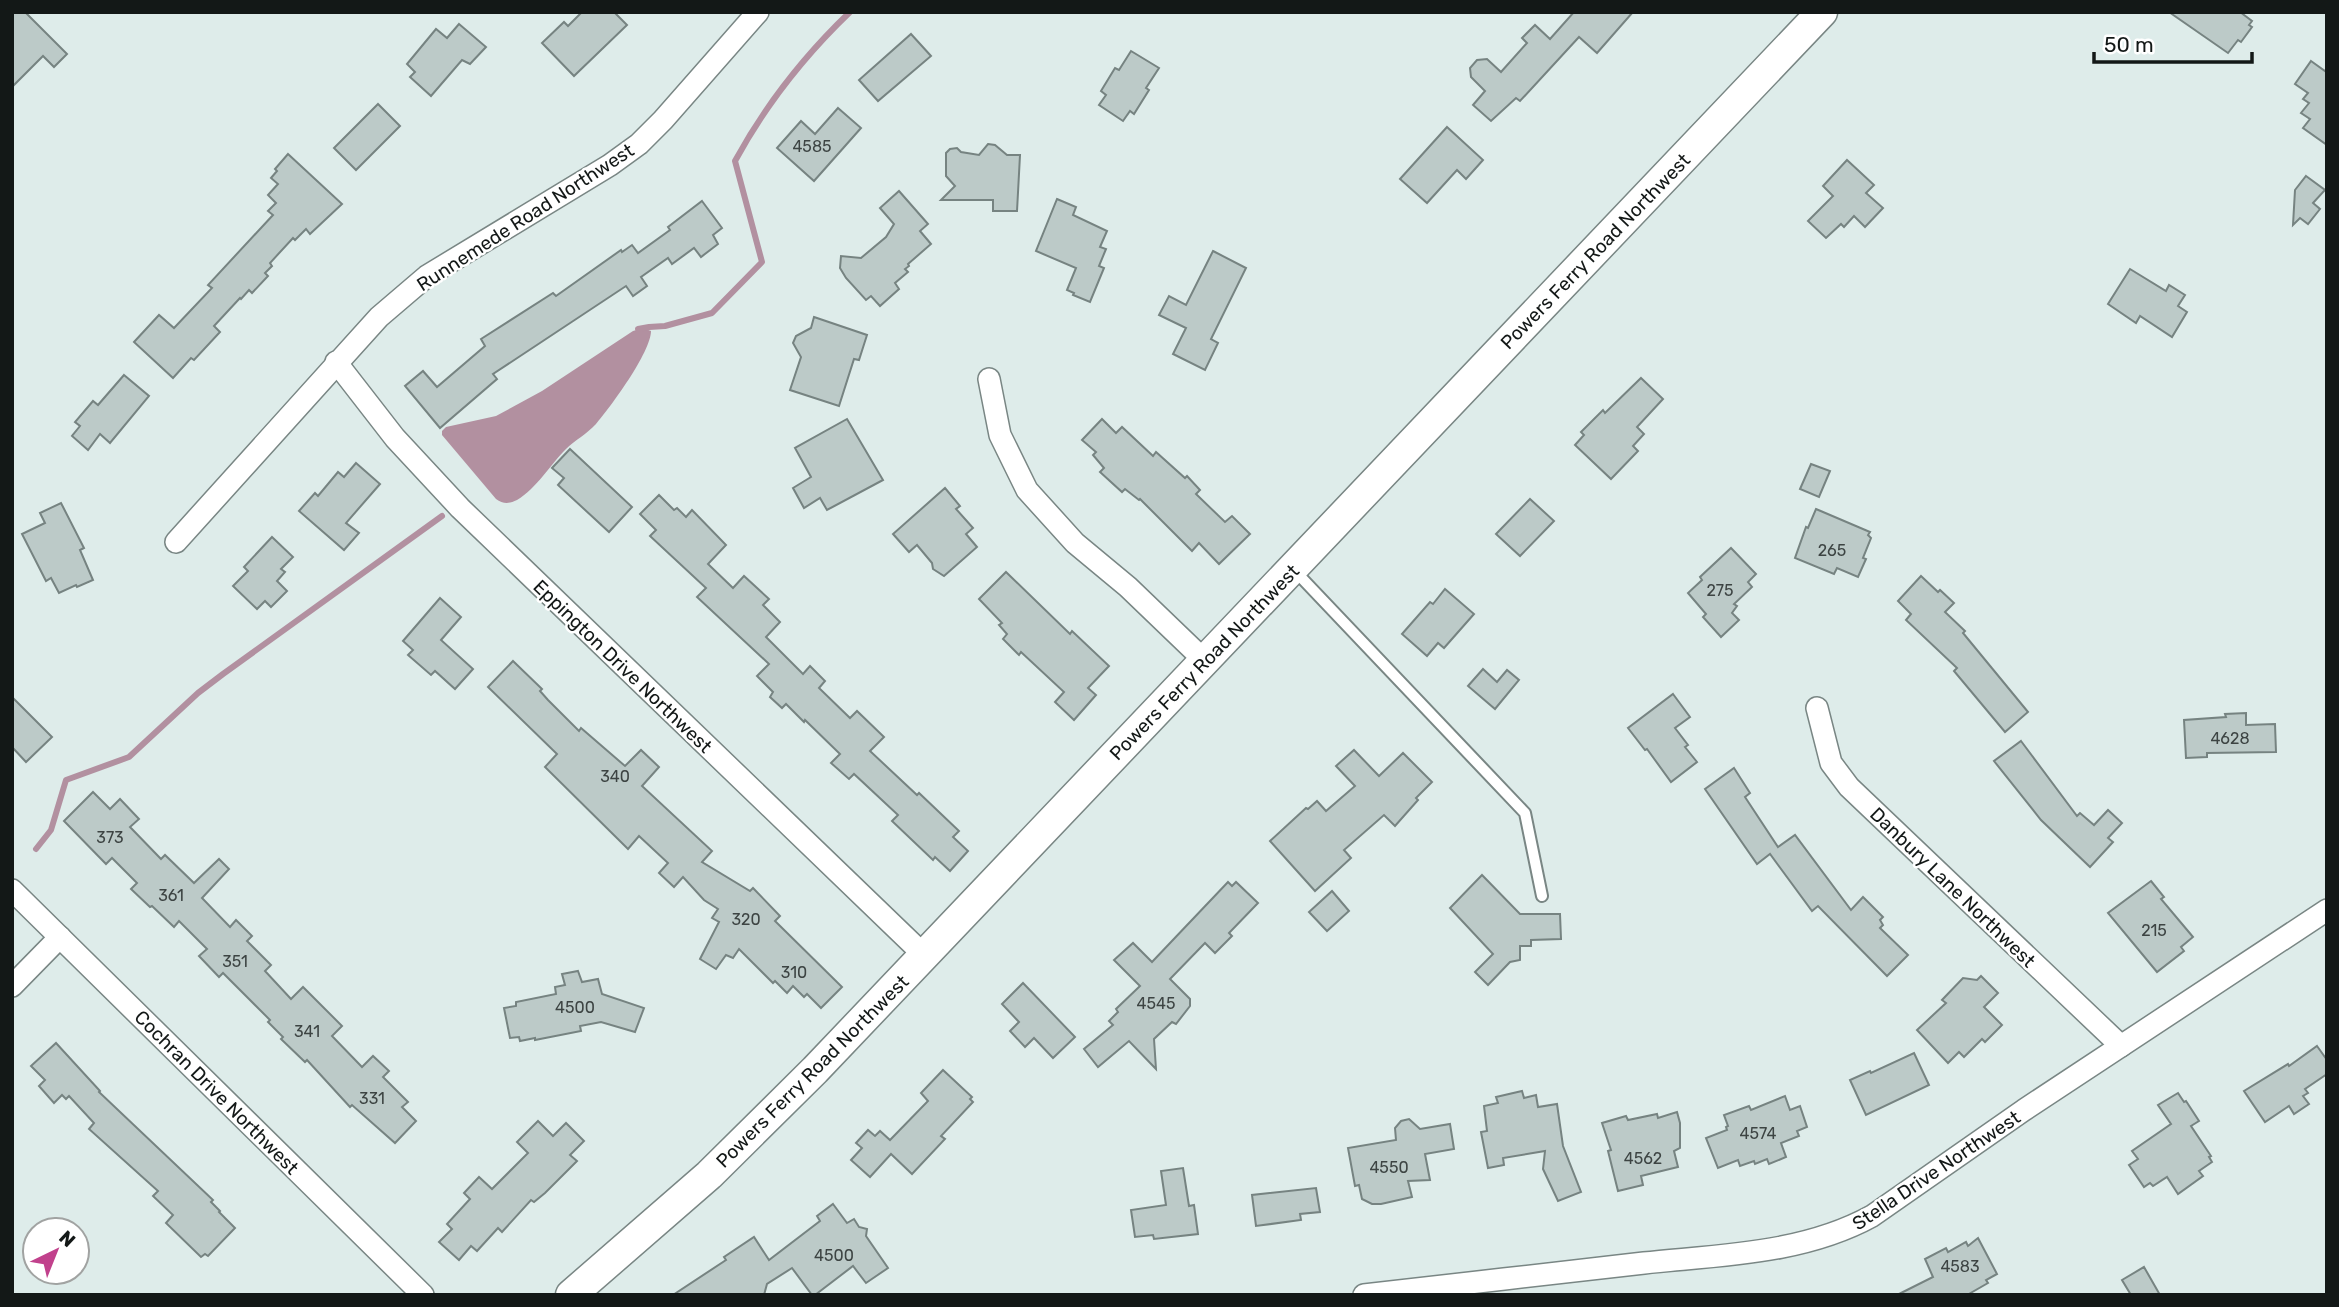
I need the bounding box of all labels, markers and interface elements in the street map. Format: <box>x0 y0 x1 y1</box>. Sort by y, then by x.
scale bar <box>2094 21 2252 65</box>
text: 50 m <box>2104 32 2154 57</box>
house number: 4585 <box>792 137 832 156</box>
street label: Runnemede Road Northwest <box>412 138 639 296</box>
street label: Powers Ferry Road Northwest <box>1496 148 1695 354</box>
house number: 265 <box>1818 541 1846 560</box>
street label: Powers Ferry Road Northwest <box>1105 559 1304 765</box>
street label: Eppington Drive Northwest <box>529 575 717 758</box>
house number: 275 <box>1706 581 1734 600</box>
house number: 4628 <box>2210 729 2250 748</box>
house number: 340 <box>600 767 630 786</box>
street label: Danbury Lane Northwest <box>1865 802 2040 973</box>
house number: 373 <box>96 828 124 847</box>
house number: 361 <box>158 886 184 905</box>
house number: 320 <box>731 910 761 929</box>
house number: 215 <box>2141 921 2167 940</box>
house number: 351 <box>222 952 248 971</box>
house number: 310 <box>781 963 807 982</box>
street label: Powers Ferry Road Northwest <box>711 970 914 1173</box>
house number: 4545 <box>1137 994 1175 1013</box>
house number: 4500 <box>555 998 595 1017</box>
street label: Cochran Drive Northwest <box>130 1006 304 1180</box>
house number: 341 <box>294 1022 320 1041</box>
house number: 331 <box>359 1089 385 1108</box>
street label: Stella Drive Northwest <box>1848 1105 2025 1235</box>
house number: 4574 <box>1739 1124 1777 1143</box>
house number: 4562 <box>1624 1149 1662 1168</box>
house number: 4550 <box>1369 1158 1409 1177</box>
north arrow <box>21 1216 91 1286</box>
text: N <box>54 1226 80 1252</box>
house number: 4500 <box>814 1246 854 1265</box>
house number: 4583 <box>1940 1257 1980 1276</box>

